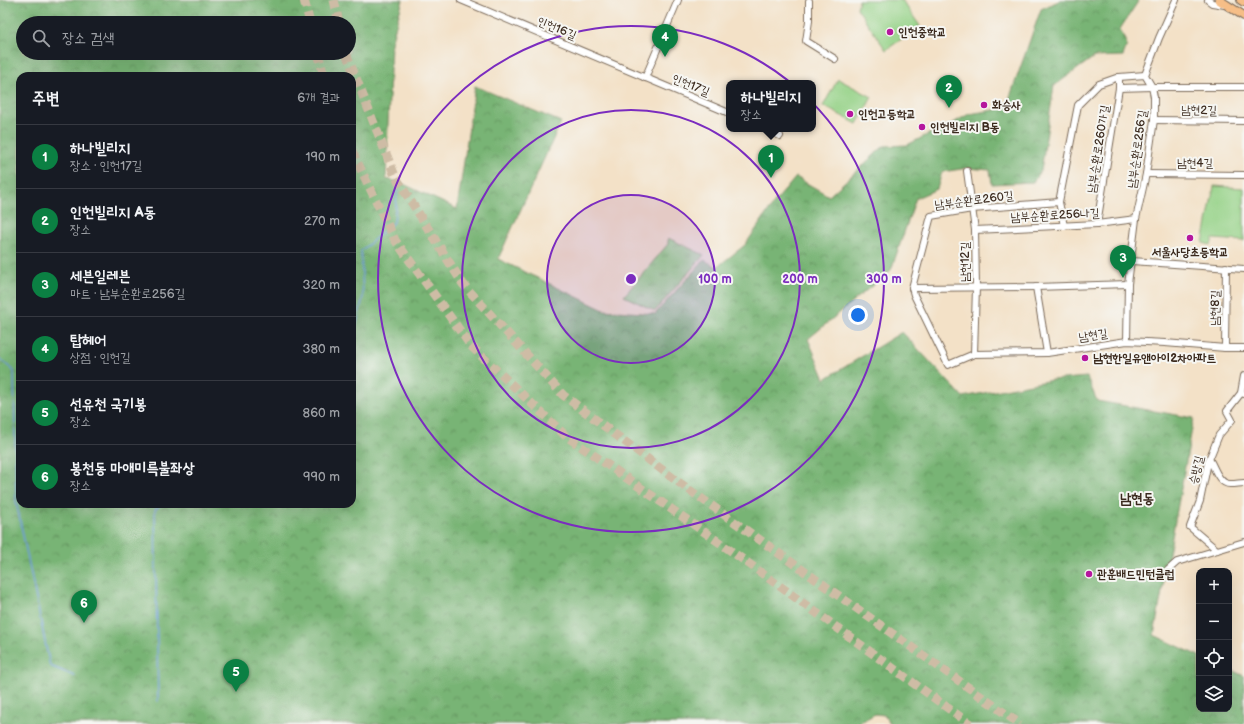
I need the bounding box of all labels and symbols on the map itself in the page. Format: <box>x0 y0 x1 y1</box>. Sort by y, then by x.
street label: 인헌16길 <box>535 14 579 43</box>
pin: 4 <box>652 24 678 57</box>
place label: 인헌중학교 <box>898 25 946 40</box>
marker: 인헌중학교 <box>885 27 895 37</box>
street label: 인헌17길 <box>670 71 712 100</box>
pin: 2 <box>936 75 962 108</box>
place label: 화승사 <box>992 98 1021 113</box>
marker: 화승사 <box>979 100 989 110</box>
street label: 남현2길 <box>1181 103 1217 118</box>
street label: 남부순환로260가길 <box>1084 104 1113 194</box>
place label: 인헌고등학교 <box>858 107 916 122</box>
street label: 남부순환로256길 <box>1125 108 1150 189</box>
marker: 인헌고등학교 <box>845 109 855 119</box>
place label: 인헌빌리지 B동 <box>930 120 1000 135</box>
marker: 인헌빌리지 B동 <box>917 122 927 132</box>
pin: 1 <box>758 145 784 178</box>
street label: 남현4길 <box>1177 156 1213 171</box>
street label: 남부순환로260길 <box>934 188 1015 213</box>
street label: 남부순환로256나길 <box>1010 206 1100 225</box>
marker: 서울사당초등학교 <box>1185 233 1195 243</box>
street label: 남현12길 <box>958 241 973 282</box>
pin: 3 <box>1110 245 1136 278</box>
place label: 서울사당초등학교 <box>1151 245 1229 260</box>
centre of rings <box>624 272 638 286</box>
text: 100 m <box>698 272 732 287</box>
text: 200 m <box>782 272 818 287</box>
text: 300 m <box>866 272 902 287</box>
street label: 남현8길 <box>1208 290 1223 326</box>
your location <box>848 305 868 325</box>
street label: 남현길 <box>1078 326 1109 345</box>
place label: 남현한일유앤아이2차아파트 <box>1093 351 1216 366</box>
marker: 남현한일유앤아이2차아파트 <box>1080 353 1090 363</box>
street label: 승방길 <box>1186 454 1207 486</box>
district label: 남현동 <box>1120 490 1154 507</box>
place label: 관훈배드민턴클럽 <box>1097 567 1175 582</box>
marker: 관훈배드민턴클럽 <box>1084 569 1094 579</box>
pin: 6 <box>71 590 97 623</box>
pin: 5 <box>223 659 249 692</box>

